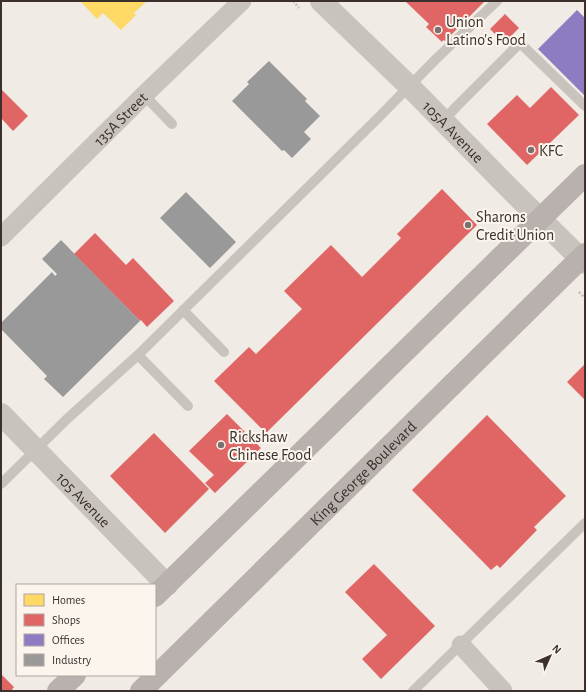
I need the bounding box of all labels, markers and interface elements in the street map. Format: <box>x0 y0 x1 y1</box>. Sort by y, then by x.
place label: Union Latino's Food <box>446 14 526 48</box>
marker: Union Latino's Food <box>433 25 443 35</box>
street label: 135A Street <box>91 90 151 149</box>
street label: 105A Avenue <box>419 98 486 166</box>
place label: KFC <box>539 143 563 159</box>
marker: KFC <box>526 145 536 155</box>
place label: Sharons Credit Union <box>476 209 554 243</box>
marker: Sharons Credit Union <box>463 220 473 230</box>
street label: King George Boulevard <box>307 418 419 529</box>
place label: Rickshaw Chinese Food <box>229 429 311 463</box>
marker: Rickshaw Chinese Food <box>216 440 226 450</box>
street label: 105 Avenue <box>53 469 113 531</box>
legend <box>16 584 156 676</box>
text: Homes <box>52 594 85 606</box>
text: Shops <box>52 614 80 626</box>
text: Offices <box>52 634 85 646</box>
north arrow <box>530 636 570 676</box>
text: N <box>550 643 563 656</box>
text: Industry <box>52 654 91 667</box>

